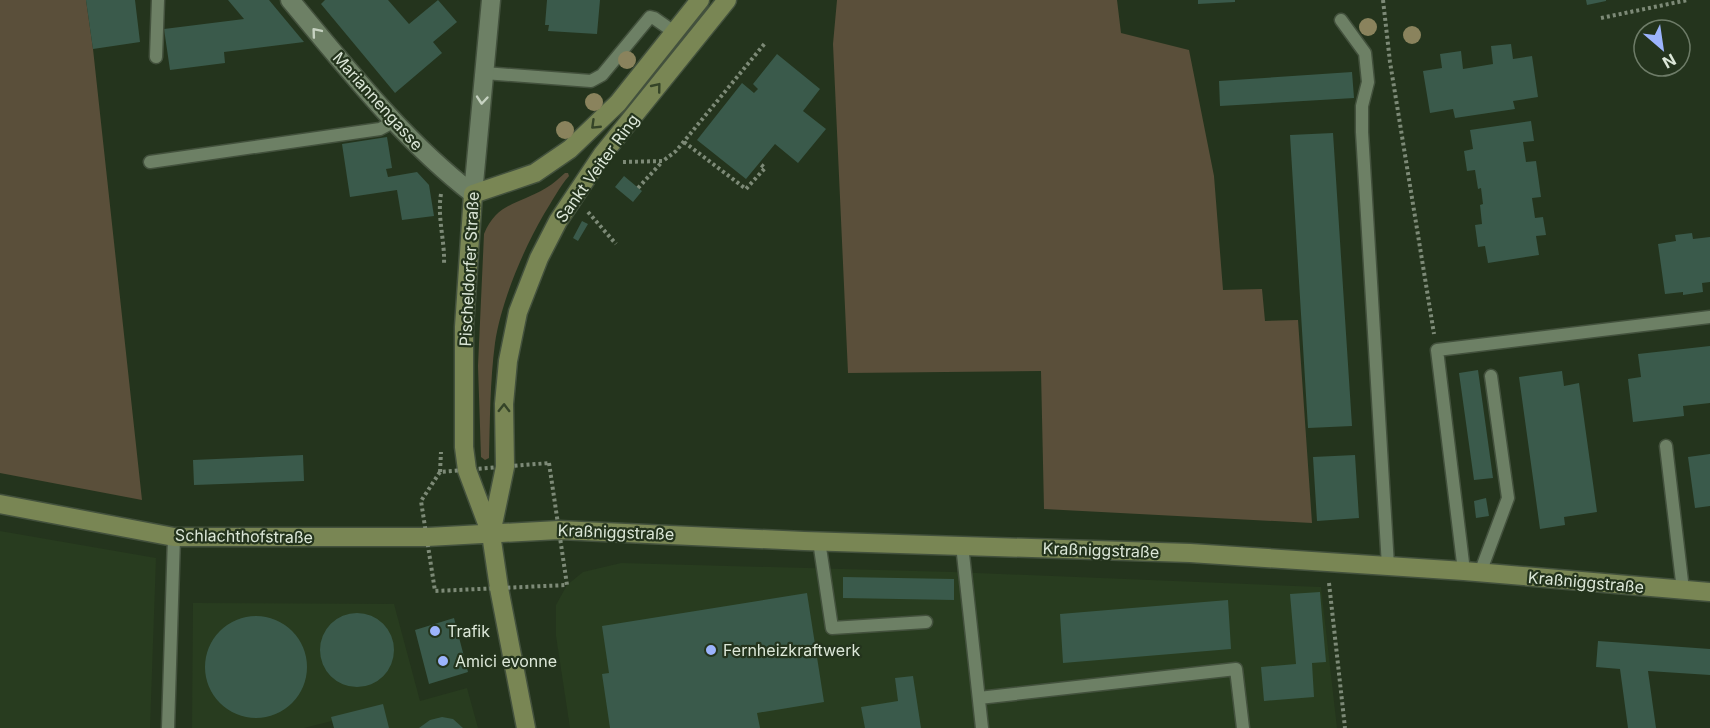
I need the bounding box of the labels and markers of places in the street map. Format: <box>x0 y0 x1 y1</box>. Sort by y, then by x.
place label: Trafik <box>447 621 490 641</box>
marker: Trafik <box>428 624 442 638</box>
place label: Fernheizkraftwerk <box>723 640 860 660</box>
marker: Fernheizkraftwerk <box>704 643 718 657</box>
place label: Amici evonne <box>455 651 557 671</box>
marker: Amici evonne <box>436 654 450 668</box>

